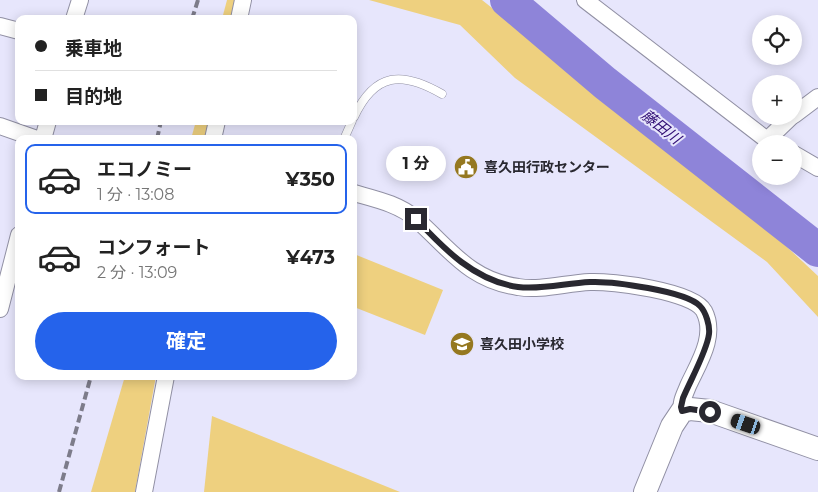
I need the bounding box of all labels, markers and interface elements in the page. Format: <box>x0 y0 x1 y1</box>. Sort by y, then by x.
map controls <box>752 15 802 185</box>
button: locate <box>752 15 802 65</box>
text: 乗車地 <box>65 37 122 60</box>
button: + <box>752 75 802 125</box>
text: 目的地 <box>65 85 122 108</box>
water label: 藤田川 <box>638 105 686 149</box>
button: − <box>752 135 802 185</box>
callout: 1 分 <box>386 146 446 182</box>
text: 1 分 <box>403 154 429 173</box>
public building icon: 喜久田行政センター <box>453 154 479 180</box>
icon: car <box>37 157 82 202</box>
text: エコノミー <box>97 158 192 181</box>
place label: 喜久田行政センター <box>484 158 610 176</box>
text: ¥350 <box>286 168 335 191</box>
text: 1 分 · 13:08 <box>97 185 174 204</box>
route end <box>405 208 427 230</box>
icon: car <box>37 235 82 280</box>
text: コンフォート <box>97 236 210 259</box>
text: ¥473 <box>286 246 335 269</box>
text: 2 分 · 13:09 <box>97 263 177 282</box>
button: 確定 <box>35 312 337 370</box>
school or university icon: 喜久田小学校 <box>449 331 475 357</box>
place label: 喜久田小学校 <box>480 335 564 353</box>
route start <box>699 401 721 423</box>
car <box>729 412 762 436</box>

